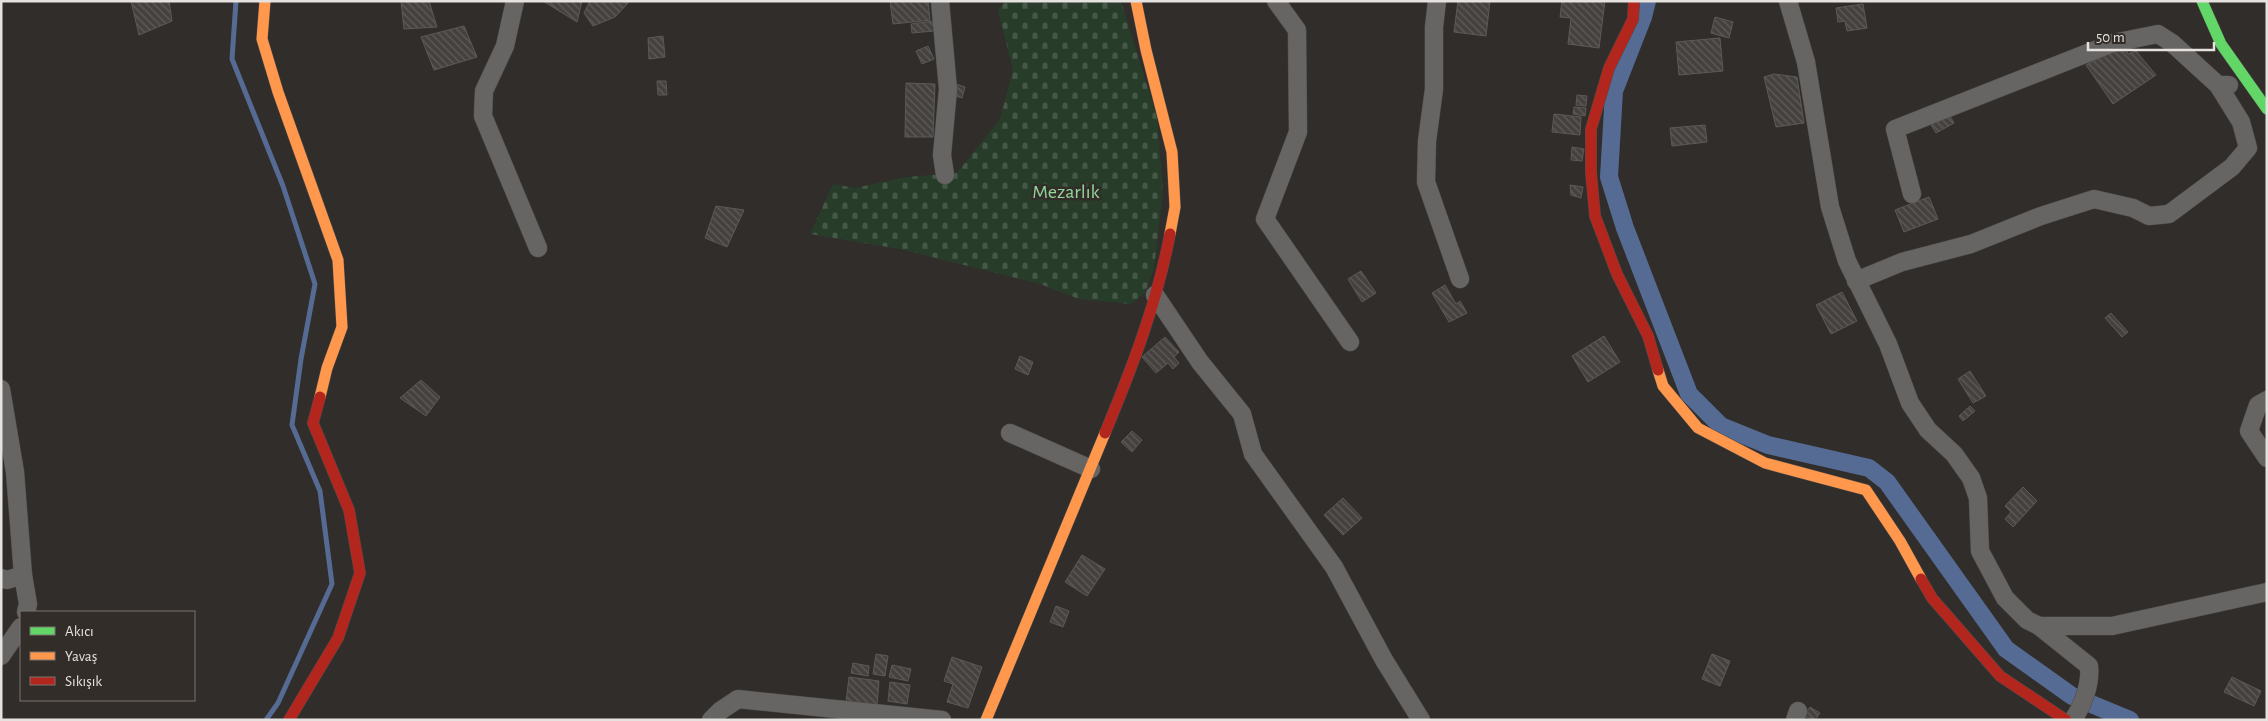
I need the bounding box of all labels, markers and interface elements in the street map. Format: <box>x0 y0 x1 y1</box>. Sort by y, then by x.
scale bar <box>2088 20 2214 52</box>
text: 50 m <box>2096 30 2125 45</box>
park label: Mezarlık <box>1032 182 1100 202</box>
legend <box>20 611 195 701</box>
text: Akıcı <box>65 624 94 639</box>
text: Yavaş <box>65 649 97 664</box>
text: Sıkışık <box>65 674 102 689</box>

